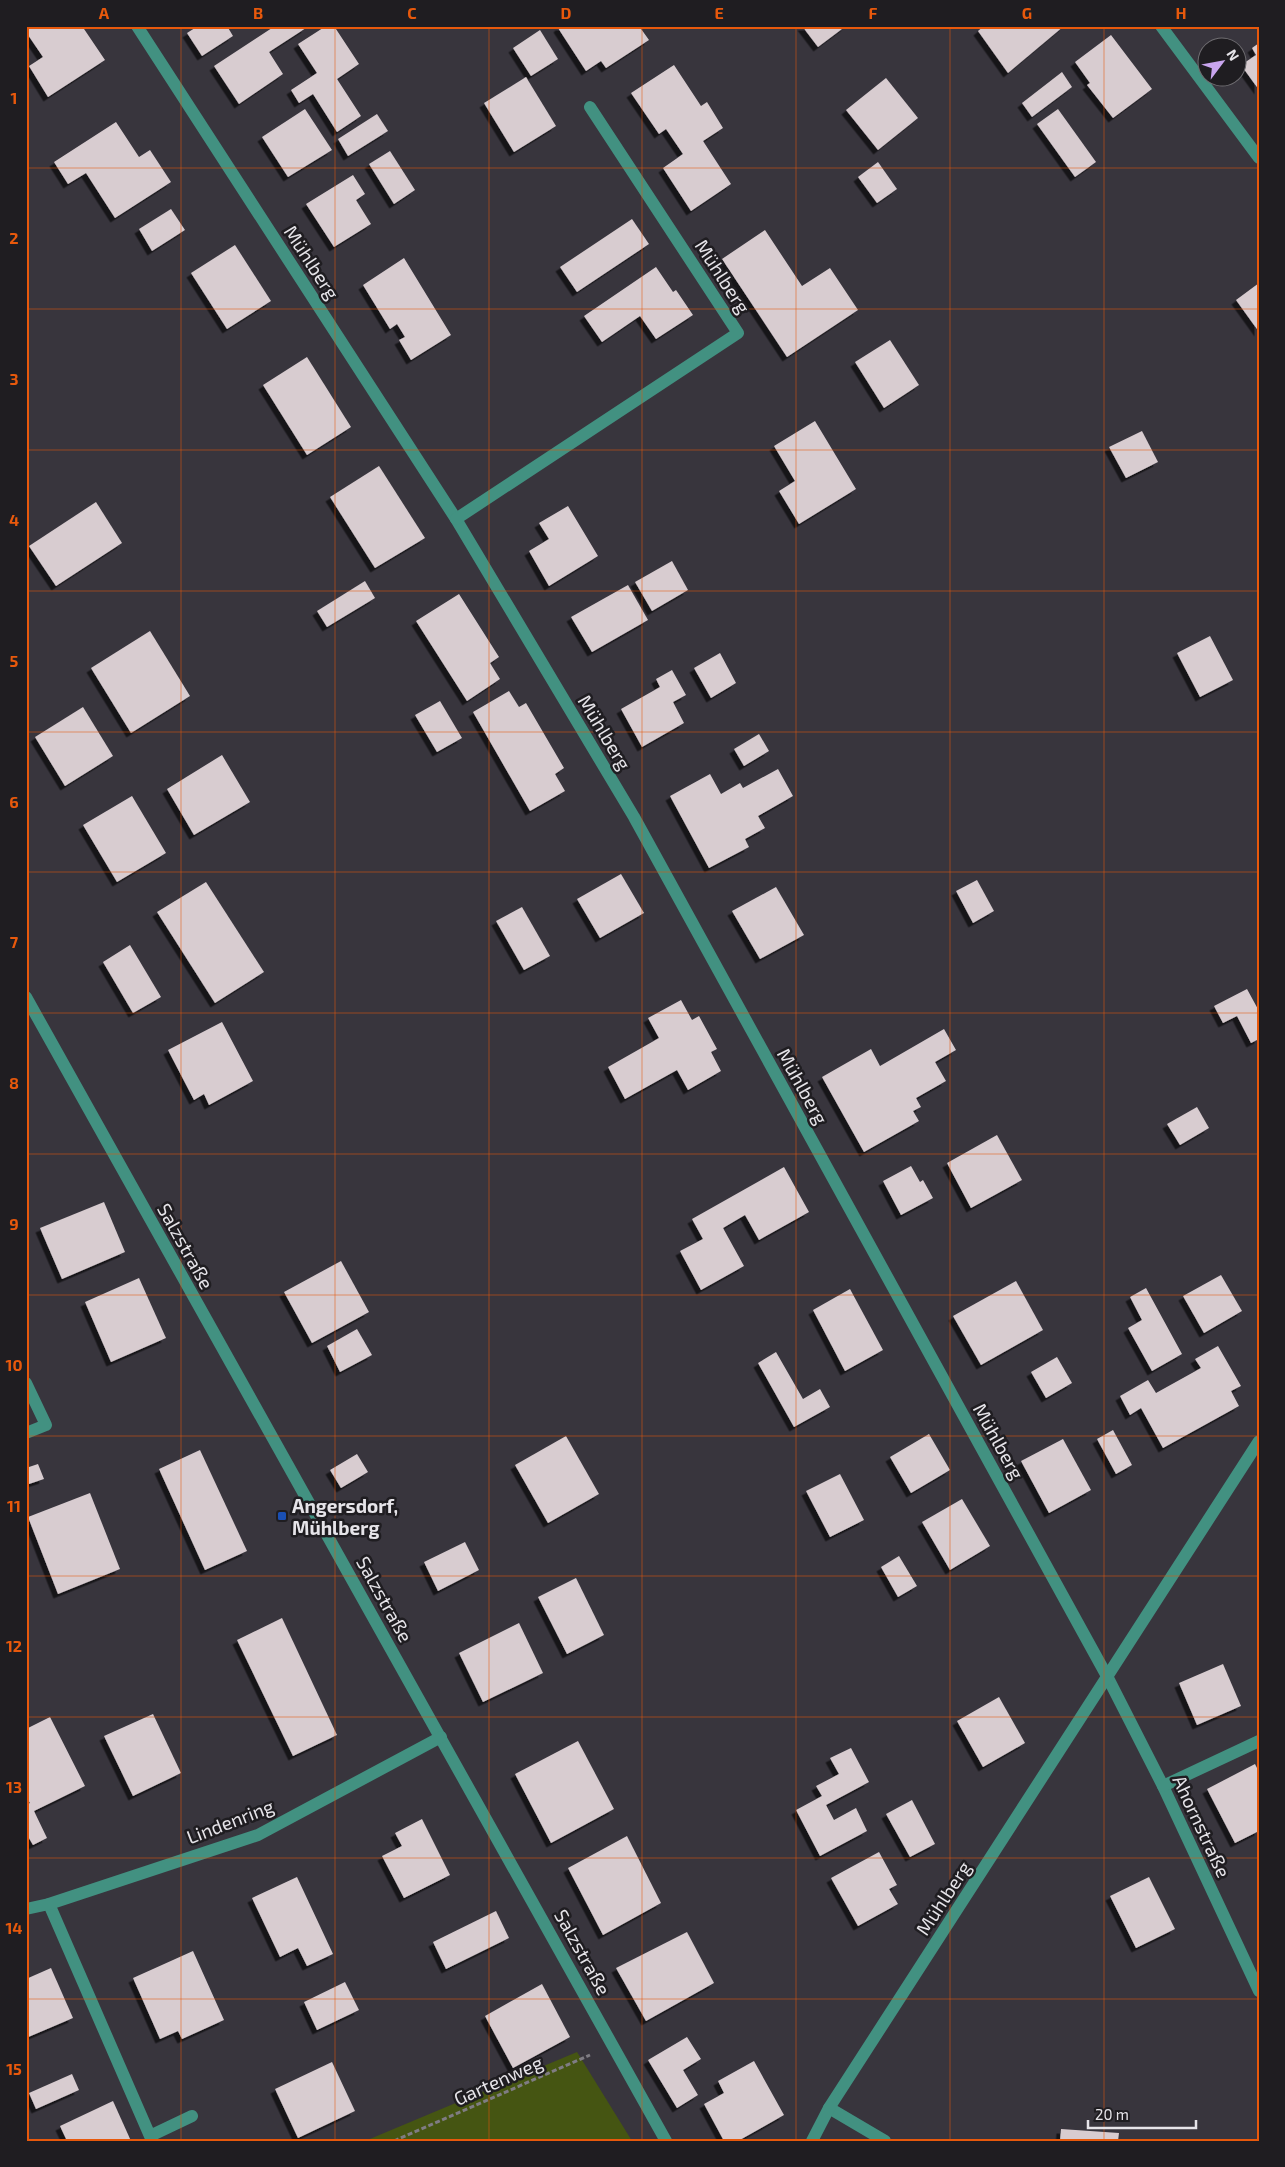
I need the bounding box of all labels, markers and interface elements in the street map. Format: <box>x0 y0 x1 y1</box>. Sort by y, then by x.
text: A <box>99 3 110 22</box>
text: B <box>253 3 263 22</box>
text: C <box>407 3 417 22</box>
text: D <box>561 3 572 22</box>
text: E <box>714 3 724 22</box>
text: F <box>869 3 878 22</box>
text: G <box>1022 3 1032 22</box>
text: H <box>1175 3 1187 22</box>
north arrow <box>1198 38 1248 88</box>
text: N <box>1224 46 1243 64</box>
text: 1 <box>11 88 17 107</box>
street label: Mühlberg <box>280 221 345 304</box>
text: 2 <box>9 228 19 247</box>
street label: Mühlberg <box>691 235 756 318</box>
text: 3 <box>9 369 19 388</box>
text: 4 <box>9 510 19 529</box>
text: 5 <box>10 651 19 670</box>
street label: Mühlberg <box>574 690 637 774</box>
text: 6 <box>9 792 19 811</box>
text: 7 <box>10 932 19 951</box>
street label: Mühlberg <box>773 1044 833 1128</box>
text: 8 <box>9 1073 19 1092</box>
street label: Salzstraße <box>153 1199 219 1293</box>
text: 9 <box>9 1214 19 1233</box>
text: 10 <box>5 1355 23 1374</box>
street label: Mühlberg <box>969 1399 1029 1483</box>
place label: Angersdorf, Mühlberg <box>292 1494 398 1539</box>
text: 11 <box>7 1496 21 1515</box>
marker: Angersdorf, Mühlberg <box>276 1510 288 1522</box>
street label: Salzstraße <box>352 1552 418 1646</box>
text: 12 <box>6 1636 22 1655</box>
street label: Ahornstraße <box>1168 1771 1236 1881</box>
text: 13 <box>6 1777 22 1796</box>
street label: Lindenring <box>183 1794 277 1848</box>
street label: Mühlberg <box>911 1856 976 1939</box>
street label: Salzstraße <box>550 1905 616 1999</box>
text: 14 <box>5 1918 23 1937</box>
street label: Gartenweg <box>450 2050 546 2110</box>
text: 15 <box>6 2059 22 2078</box>
scale bar <box>1088 2097 1195 2129</box>
text: 20 m <box>1095 2105 1129 2123</box>

